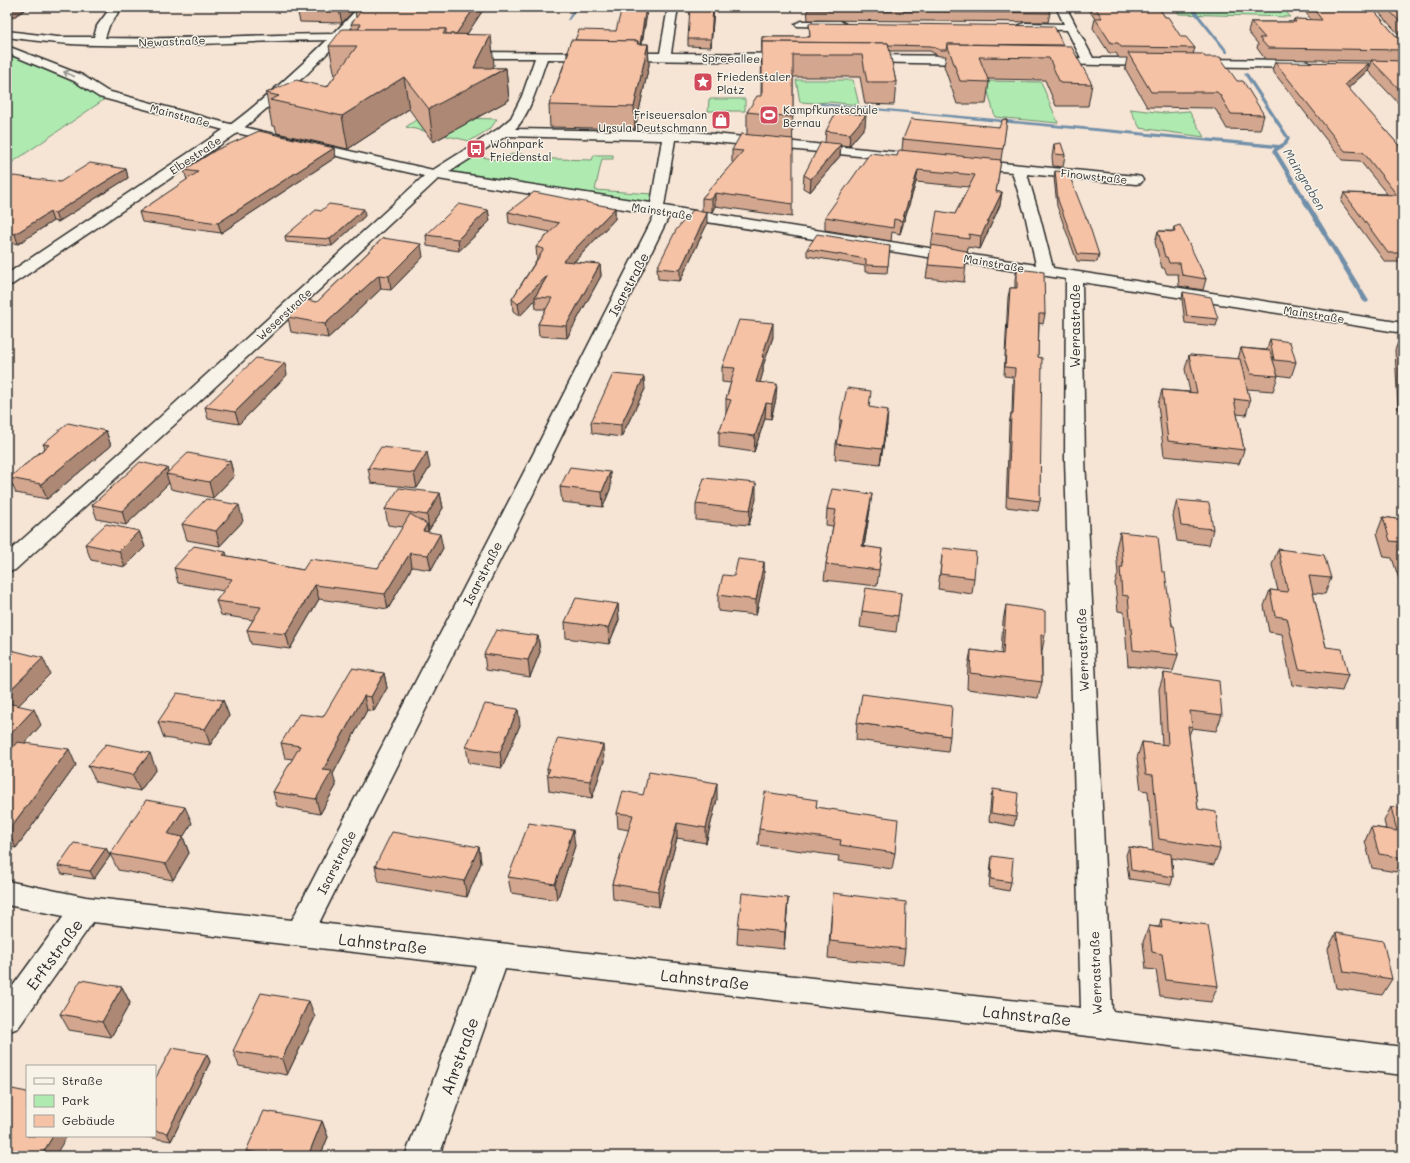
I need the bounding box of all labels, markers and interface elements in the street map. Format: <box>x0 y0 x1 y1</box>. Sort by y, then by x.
street label: Newastraße <box>138 32 206 50</box>
street label: Spreeallee <box>702 50 760 66</box>
place label: Friedenstaler Platz <box>717 69 791 97</box>
one-way arrow <box>63 70 75 78</box>
place icon: Friedenstaler Platz <box>692 71 714 93</box>
street label: Mainstraße <box>148 100 212 130</box>
place label: Kampfkunstschule Bernau <box>783 102 878 130</box>
sports icon: Kampfkunstschule Bernau <box>758 104 780 126</box>
place label: Friseuersalon Ursula Deutschmann <box>599 107 707 135</box>
shop icon: Friseuersalon Ursula Deutschmann <box>710 109 732 131</box>
street label: Elbestraße <box>166 132 224 178</box>
place label: Wohnpark Friedenstal <box>490 136 552 164</box>
bus stop icon: Wohnpark Friedenstal <box>465 138 487 160</box>
water label: Maingraben <box>1280 145 1330 213</box>
street label: Finowstraße <box>1060 165 1128 187</box>
street label: Mainstraße <box>630 199 694 223</box>
street label: Isarstraße <box>604 249 652 319</box>
street label: Mainstraße <box>962 250 1026 276</box>
street label: Weserstraße <box>253 284 315 344</box>
street label: Werrastraße <box>1066 284 1083 368</box>
street label: Mainstraße <box>1282 302 1346 326</box>
street label: Isarstraße <box>459 538 505 608</box>
street label: Werrastraße <box>1072 608 1092 692</box>
street label: Isarstraße <box>313 827 359 897</box>
street label: Erftstraße <box>21 914 87 994</box>
street label: Lahnstraße <box>338 928 428 958</box>
street label: Werrastraße <box>1085 931 1105 1015</box>
street label: Lahnstraße <box>660 964 750 994</box>
street label: Lahnstraße <box>982 1000 1072 1030</box>
street label: Ahrstraße <box>435 1014 483 1098</box>
legend <box>26 1065 156 1137</box>
text: Straße <box>62 1072 103 1088</box>
text: Park <box>62 1092 89 1108</box>
text: Gebäude <box>62 1112 115 1128</box>

